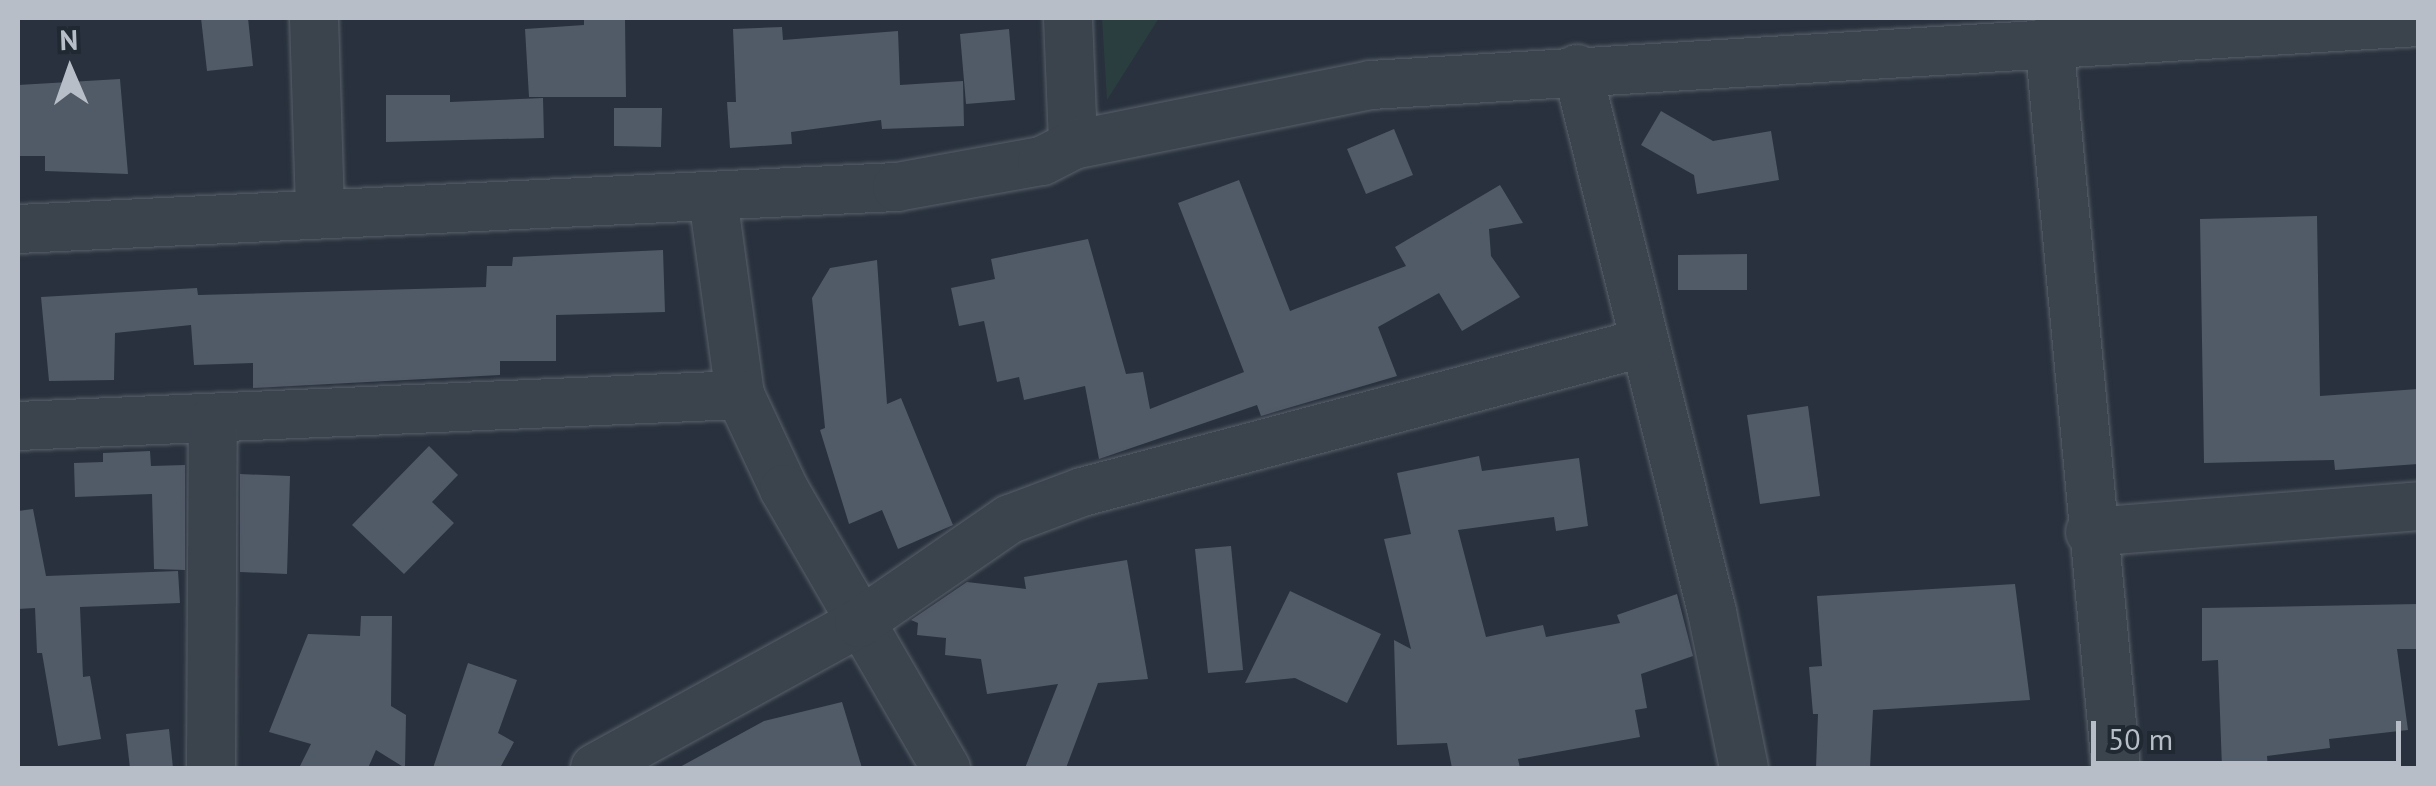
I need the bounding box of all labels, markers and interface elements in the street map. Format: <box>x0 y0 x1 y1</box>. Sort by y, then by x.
north arrow <box>20 20 120 120</box>
text: N <box>59 21 79 58</box>
scale bar <box>2096 701 2406 763</box>
text: 50 m <box>2108 719 2173 758</box>

